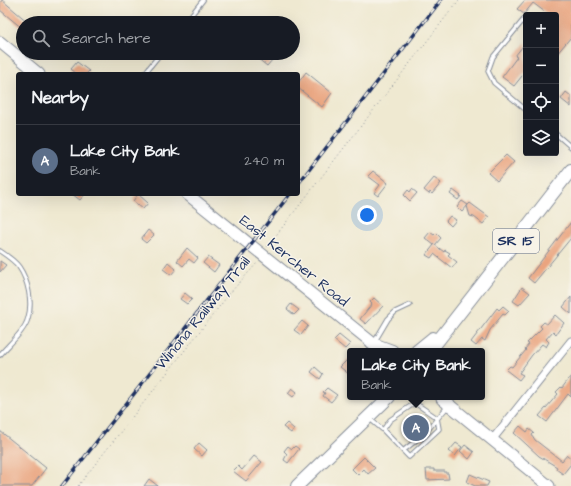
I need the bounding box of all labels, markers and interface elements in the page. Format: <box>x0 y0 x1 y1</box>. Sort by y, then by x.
map controls <box>523 12 559 156</box>
button: + <box>523 12 559 48</box>
search box <box>16 16 300 60</box>
icon: search <box>30 27 52 49</box>
text: Search here <box>62 28 151 49</box>
button: − <box>523 48 559 84</box>
button: locate <box>523 84 559 120</box>
text: Nearby <box>32 86 89 110</box>
button: layers <box>523 120 559 156</box>
text: Lake City Bank <box>70 141 180 162</box>
text: A <box>41 152 49 170</box>
text: 240 m <box>244 152 284 170</box>
text: Bank <box>70 162 100 180</box>
your location <box>357 205 377 225</box>
street label: East Kercher Road <box>235 210 353 312</box>
road number: SR 15 <box>493 229 539 253</box>
street label: Winona Railway Trail <box>151 252 256 375</box>
popup <box>347 348 485 400</box>
text: Lake City Bank <box>361 355 471 376</box>
text: Bank <box>361 376 392 394</box>
pin: A <box>403 413 429 443</box>

